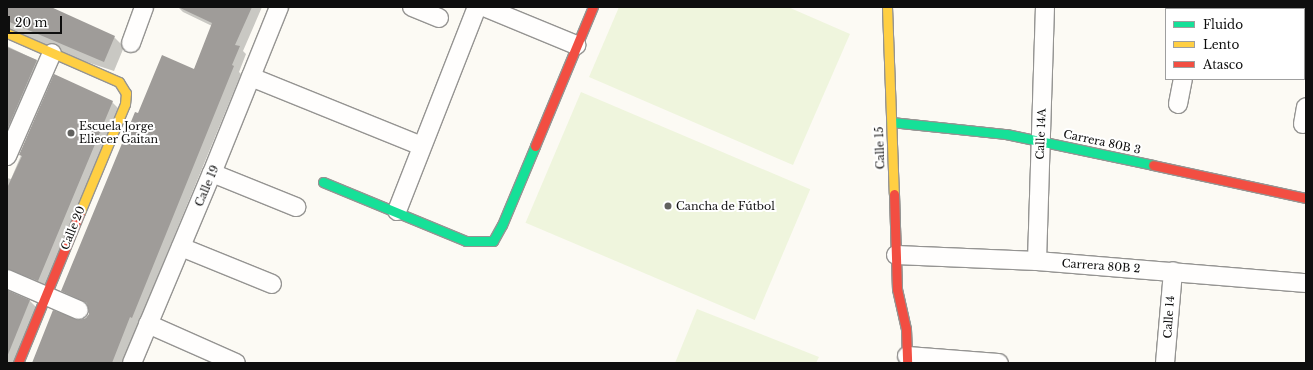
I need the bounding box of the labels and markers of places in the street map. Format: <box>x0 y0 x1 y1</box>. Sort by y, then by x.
place label: Escuela Jorge Eliecer Gaitan <box>79 120 158 146</box>
marker: Escuela Jorge Eliecer Gaitan <box>66 128 76 138</box>
place label: Cancha de Fútbol <box>676 199 775 213</box>
marker: Cancha de Fútbol <box>663 201 673 211</box>

